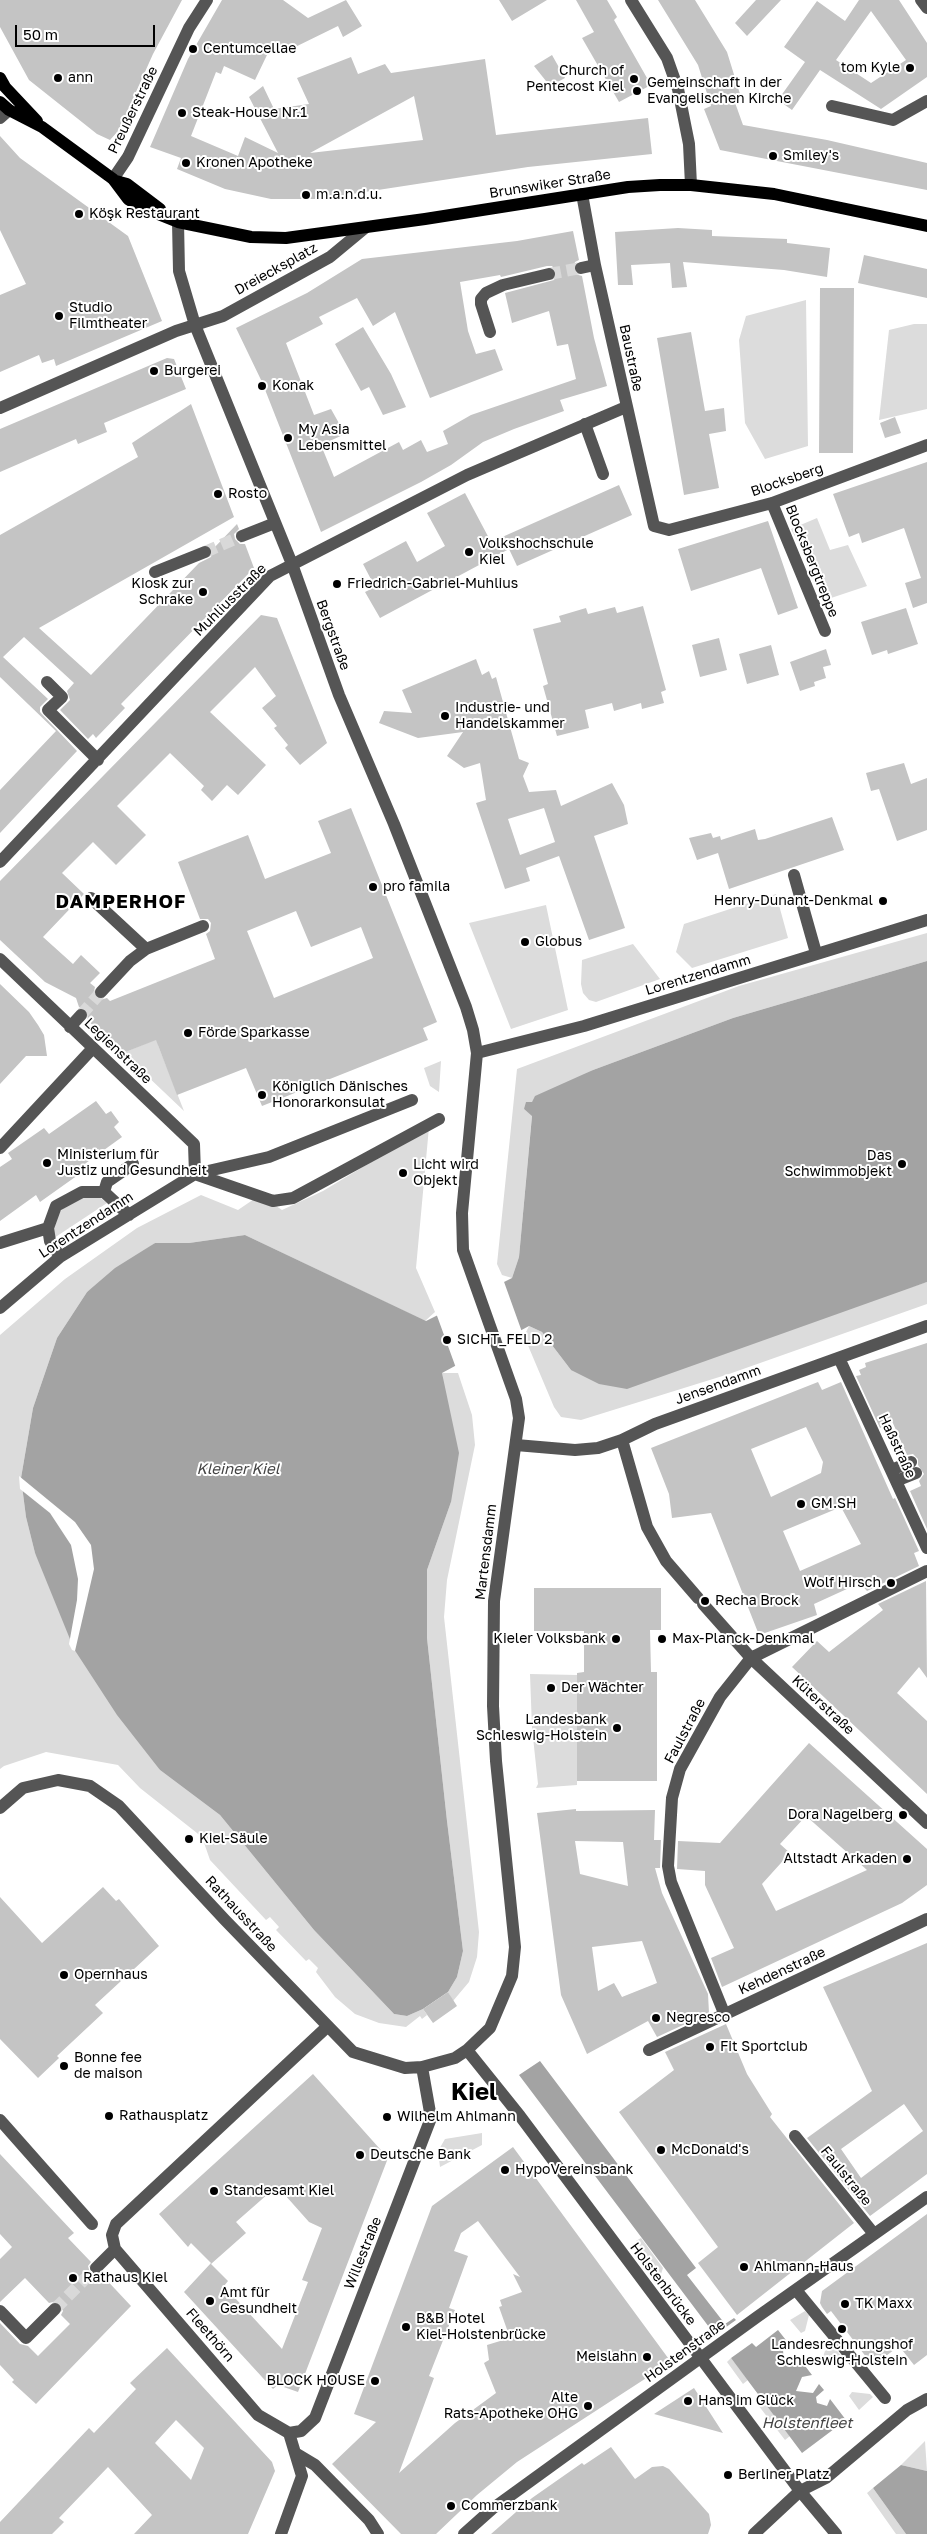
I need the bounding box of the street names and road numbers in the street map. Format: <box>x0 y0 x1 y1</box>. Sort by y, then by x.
street label: Preußerstraße <box>105 64 161 156</box>
street label: Brunswiker Straße <box>488 166 612 202</box>
street label: Dreiecksplatz <box>232 239 320 299</box>
street label: Baustraße <box>616 323 646 393</box>
street label: Blocksberg <box>748 460 826 500</box>
street label: Blocksbergtreppe <box>782 502 842 620</box>
street label: Muhliusstraße <box>190 560 270 640</box>
street label: Bergstraße <box>312 597 354 673</box>
street label: Lorentzendamm <box>643 951 753 999</box>
street label: Legienstraße <box>81 1015 155 1087</box>
street label: Lorentzendamm <box>36 1188 136 1262</box>
street label: Jensendamm <box>673 1362 763 1408</box>
street label: Haßstraße <box>875 1411 919 1481</box>
street label: Martensdamm <box>472 1503 500 1601</box>
street label: Küterstraße <box>788 1672 858 1738</box>
street label: Faulstraße <box>661 1696 709 1766</box>
street label: Rathausstraße <box>202 1873 280 1955</box>
street label: Kehdenstraße <box>736 1944 828 1998</box>
street label: Faulstraße <box>817 2143 875 2209</box>
street label: Willestraße <box>341 2214 385 2292</box>
street label: Holstenbrücke <box>626 2239 700 2329</box>
street label: Fleethörn <box>182 2305 238 2365</box>
street label: Holstenstraße <box>641 2316 729 2386</box>

